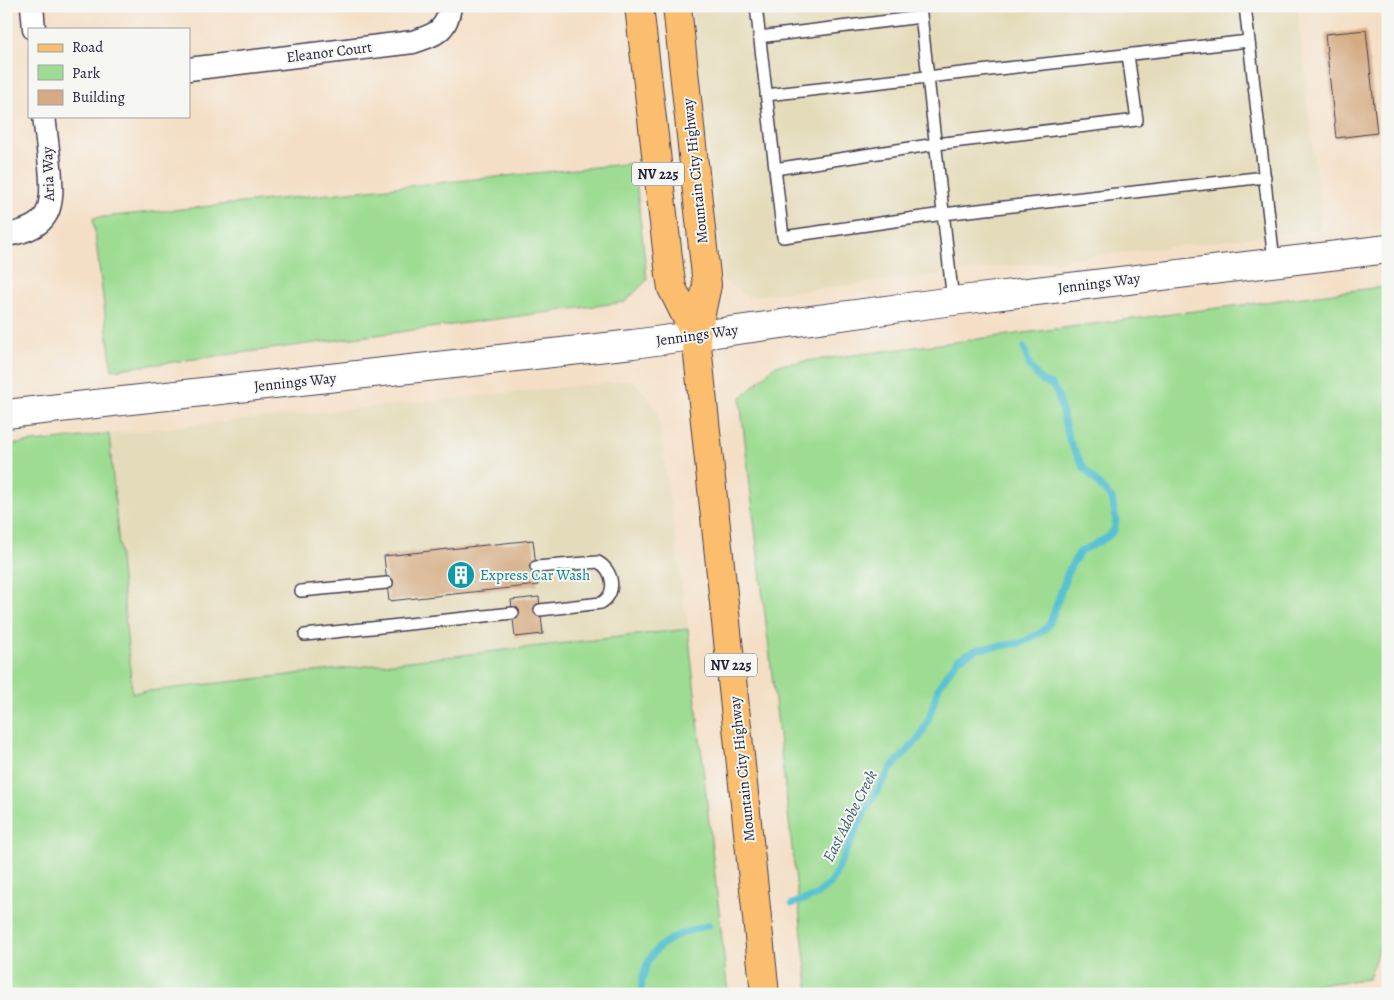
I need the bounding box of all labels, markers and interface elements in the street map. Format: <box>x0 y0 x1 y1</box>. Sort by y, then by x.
legend <box>28 28 190 118</box>
text: Road <box>72 37 104 57</box>
street label: Eleanor Court <box>285 37 373 67</box>
text: Park <box>72 63 101 83</box>
text: Building <box>72 87 125 107</box>
street label: Mountain City Highway <box>677 97 713 245</box>
street label: Aria Way <box>37 146 59 203</box>
road number: NV 225 <box>632 162 684 185</box>
street label: Jennings Way <box>1057 268 1142 298</box>
street label: Jennings Way <box>655 319 740 351</box>
street label: Jennings Way <box>253 368 337 396</box>
building icon: Express Car Wash <box>446 560 476 590</box>
place label: Express Car Wash <box>480 565 590 585</box>
road number: NV 225 <box>705 654 757 676</box>
street label: Mountain City Highway <box>724 695 760 843</box>
water label: East Adobe Creek <box>817 766 883 866</box>

